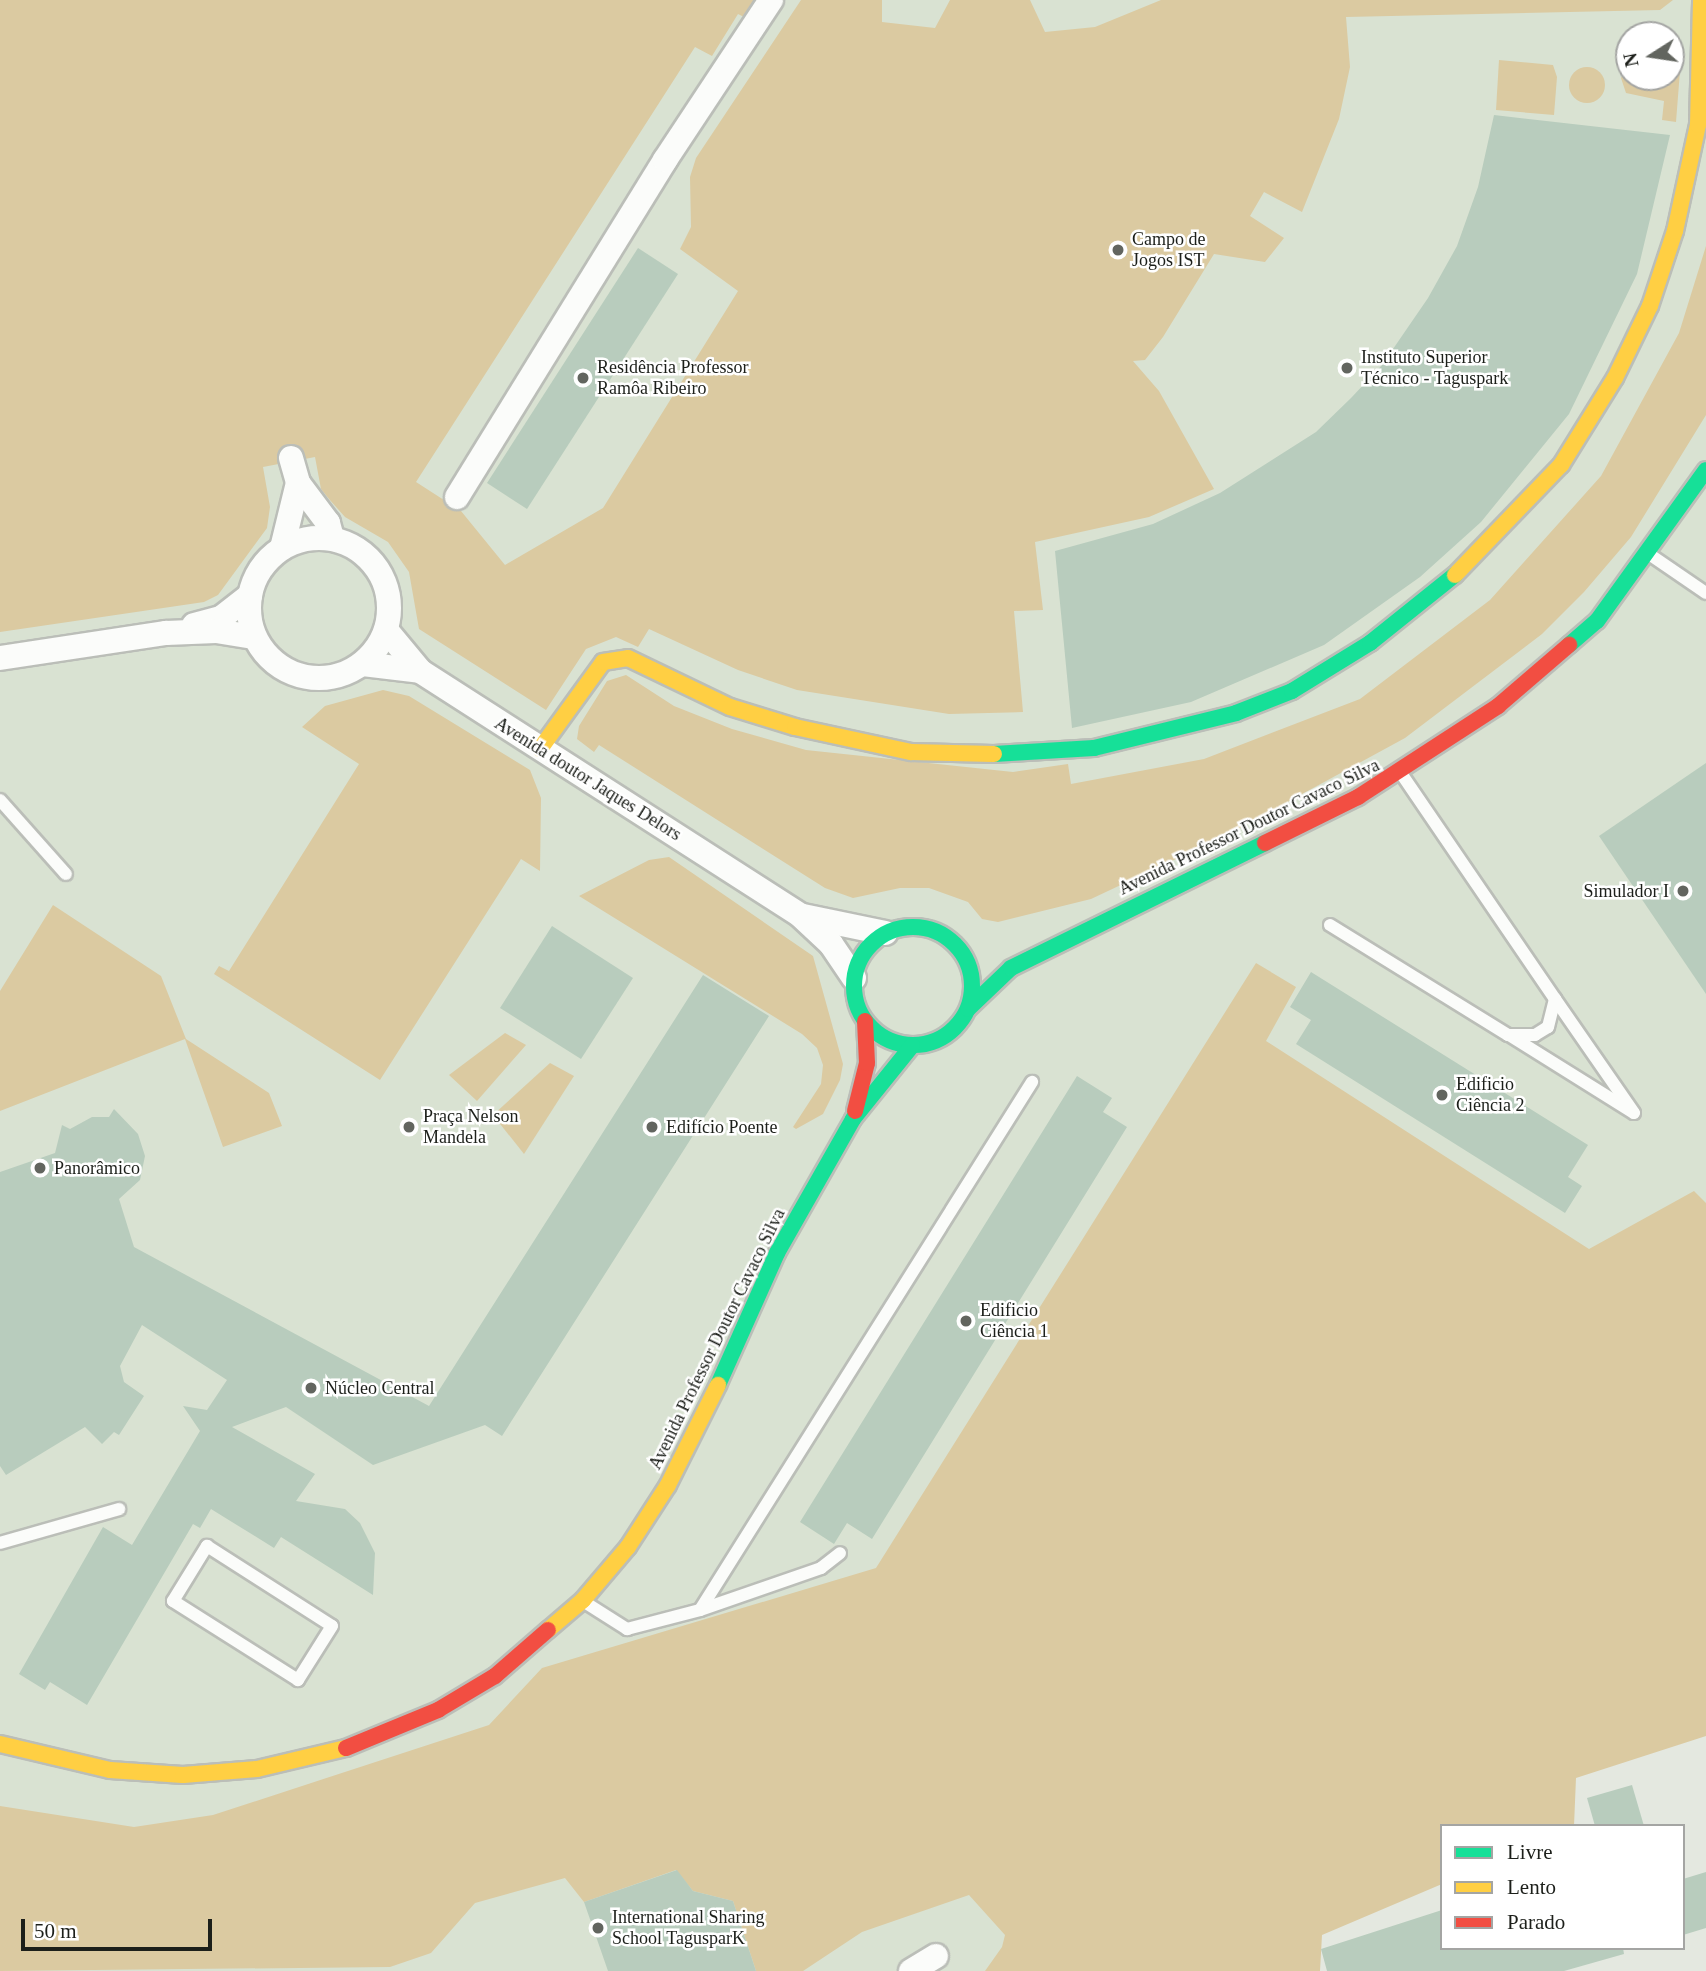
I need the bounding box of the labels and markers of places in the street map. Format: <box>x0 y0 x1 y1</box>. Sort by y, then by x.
place label: Campo de Jogos IST <box>1132 229 1205 272</box>
marker: Campo de Jogos IST <box>1110 242 1126 258</box>
place label: Instituto Superior Técnico - Taguspark <box>1361 347 1509 390</box>
place label: Residência Professor Ramôa Ribeiro <box>597 357 748 400</box>
marker: Instituto Superior Técnico - Taguspark <box>1339 360 1355 376</box>
marker: Residência Professor Ramôa Ribeiro <box>575 370 591 386</box>
place label: Simulador I <box>1584 880 1669 902</box>
marker: Simulador I <box>1675 883 1691 899</box>
place label: Edificio Ciência 2 <box>1456 1074 1524 1116</box>
marker: Edificio Ciência 2 <box>1434 1087 1450 1103</box>
place label: Praça Nelson Mandela <box>423 1106 518 1148</box>
place label: Edifício Poente <box>666 1116 777 1138</box>
marker: Praça Nelson Mandela <box>401 1119 417 1135</box>
marker: Edifício Poente <box>644 1119 660 1135</box>
place label: Panorâmico <box>54 1157 140 1179</box>
marker: Panorâmico <box>32 1160 48 1176</box>
place label: Edificio Ciência 1 <box>980 1300 1048 1342</box>
marker: Edificio Ciência 1 <box>958 1313 974 1329</box>
place label: Núcleo Central <box>325 1377 434 1399</box>
marker: Núcleo Central <box>303 1380 319 1396</box>
place label: International Sharing School TagusparK <box>612 1907 764 1950</box>
marker: International Sharing School TagusparK <box>590 1920 606 1936</box>

